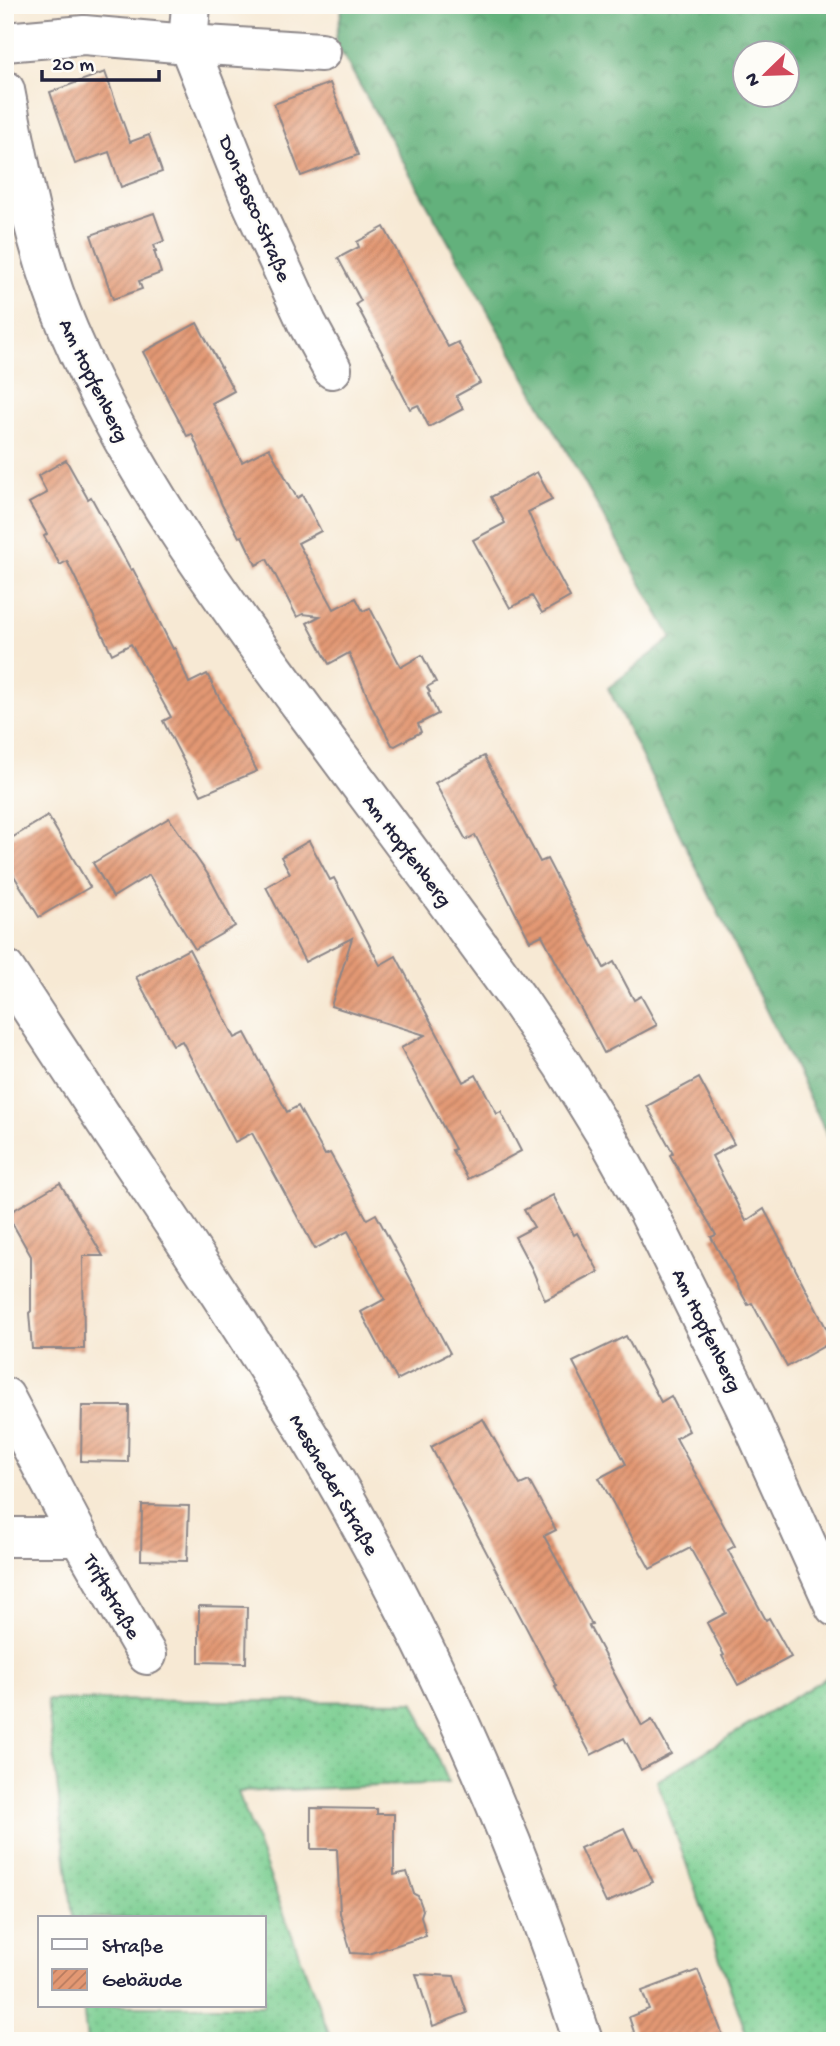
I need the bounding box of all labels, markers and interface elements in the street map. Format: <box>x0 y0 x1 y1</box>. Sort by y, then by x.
scale bar <box>42 38 159 82</box>
north arrow <box>732 38 802 108</box>
text: 20 m <box>52 54 94 79</box>
text: N <box>741 69 767 89</box>
street label: Don-Bosco-Straße <box>210 131 295 287</box>
street label: Am Hopfenberg <box>51 316 132 447</box>
street label: Am Hopfenberg <box>355 791 456 913</box>
street label: Am Hopfenberg <box>664 1266 745 1397</box>
street label: Mescheder Straße <box>281 1411 383 1562</box>
street label: Triftstraße <box>75 1550 145 1646</box>
legend <box>38 1916 266 2008</box>
text: Straße <box>102 1936 164 1961</box>
text: Gebäude <box>102 1970 183 1995</box>

